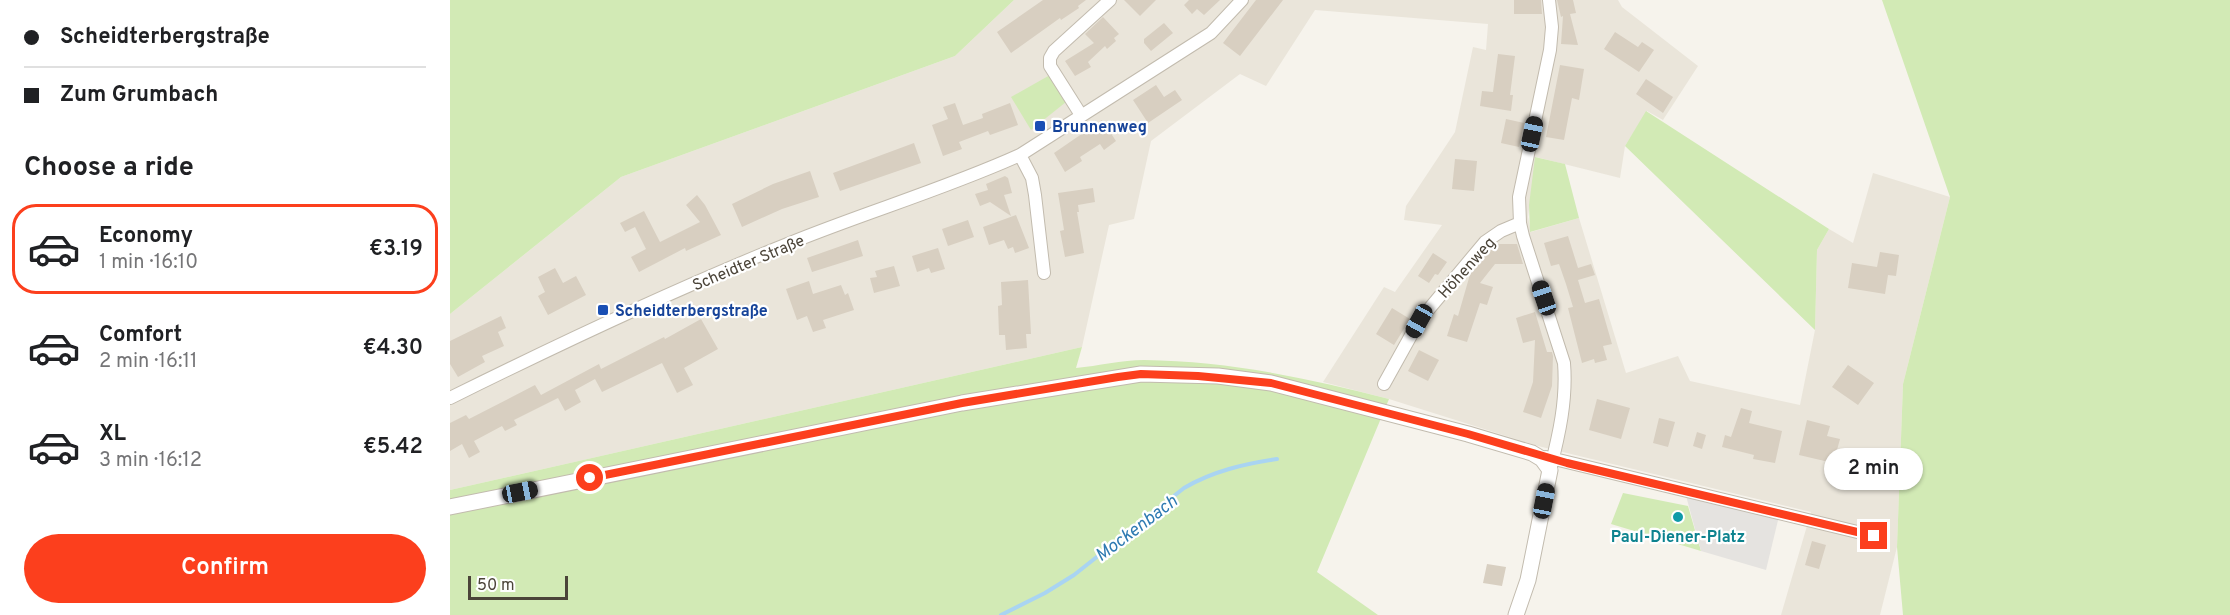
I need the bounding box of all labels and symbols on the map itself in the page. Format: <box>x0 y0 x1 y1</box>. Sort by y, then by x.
car <box>1519 115 1545 153</box>
place label: Brunnenweg <box>1052 118 1147 138</box>
marker: Brunnenweg <box>1033 119 1047 133</box>
street label: Scheidter Straße <box>690 231 808 296</box>
street label: Höhenweg <box>1435 233 1500 303</box>
car <box>1530 278 1558 318</box>
car <box>1402 301 1436 341</box>
place label: Scheidterbergstraße <box>615 302 768 322</box>
marker: Scheidterbergstraße <box>596 303 610 317</box>
callout: 2 min <box>1824 449 1924 491</box>
route start <box>576 464 603 491</box>
car <box>501 480 539 504</box>
car <box>1532 482 1556 520</box>
water label: Mockenbach <box>1091 491 1183 568</box>
marker: Paul-Diener-Platz <box>1671 510 1685 524</box>
route end <box>1860 522 1887 549</box>
place label: Paul-Diener-Platz <box>1611 528 1745 548</box>
scale bar <box>468 573 568 600</box>

